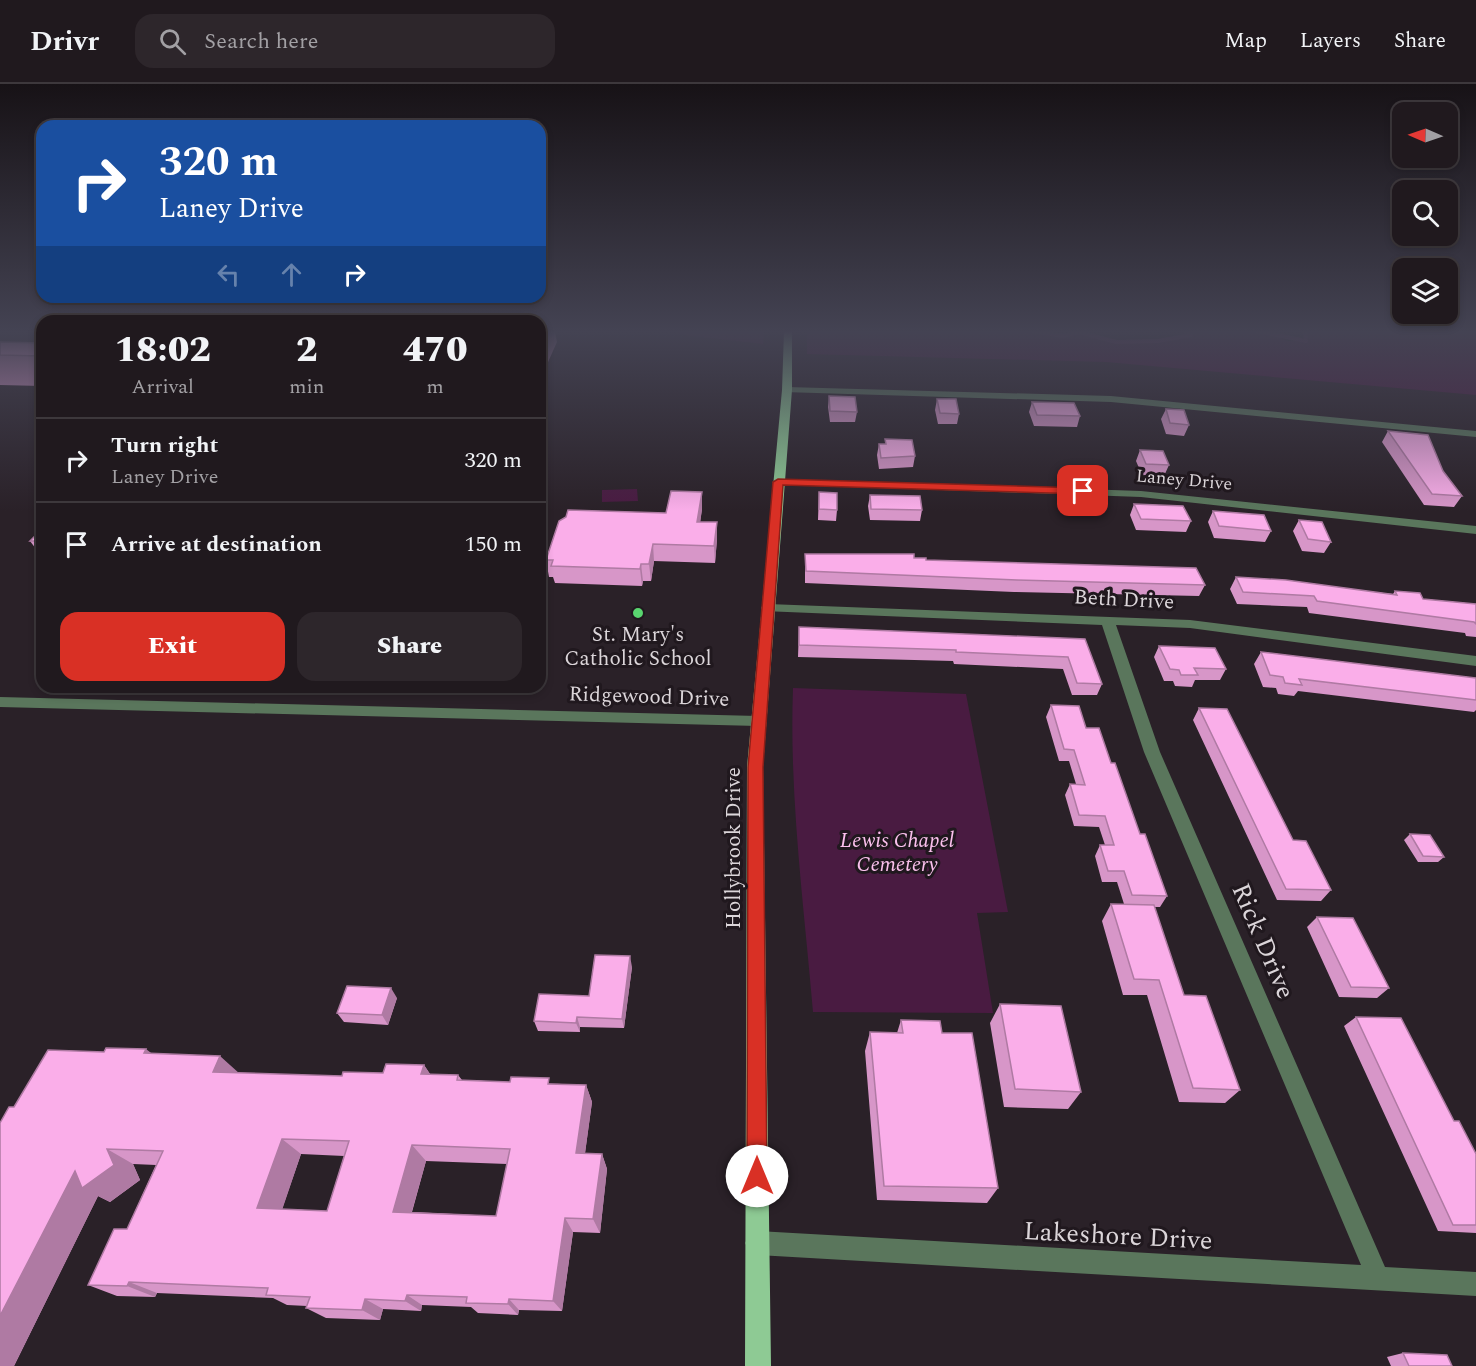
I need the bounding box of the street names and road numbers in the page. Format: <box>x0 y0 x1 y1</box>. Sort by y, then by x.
street label: Laney Drive <box>1135 462 1233 498</box>
street label: Beth Drive <box>1073 581 1175 619</box>
street label: Ridgewood Drive <box>568 678 730 716</box>
street label: Hollybrook Drive <box>718 767 750 929</box>
street label: Rick Drive <box>1221 877 1305 1005</box>
street label: Lakeshore Drive <box>1023 1211 1213 1261</box>

